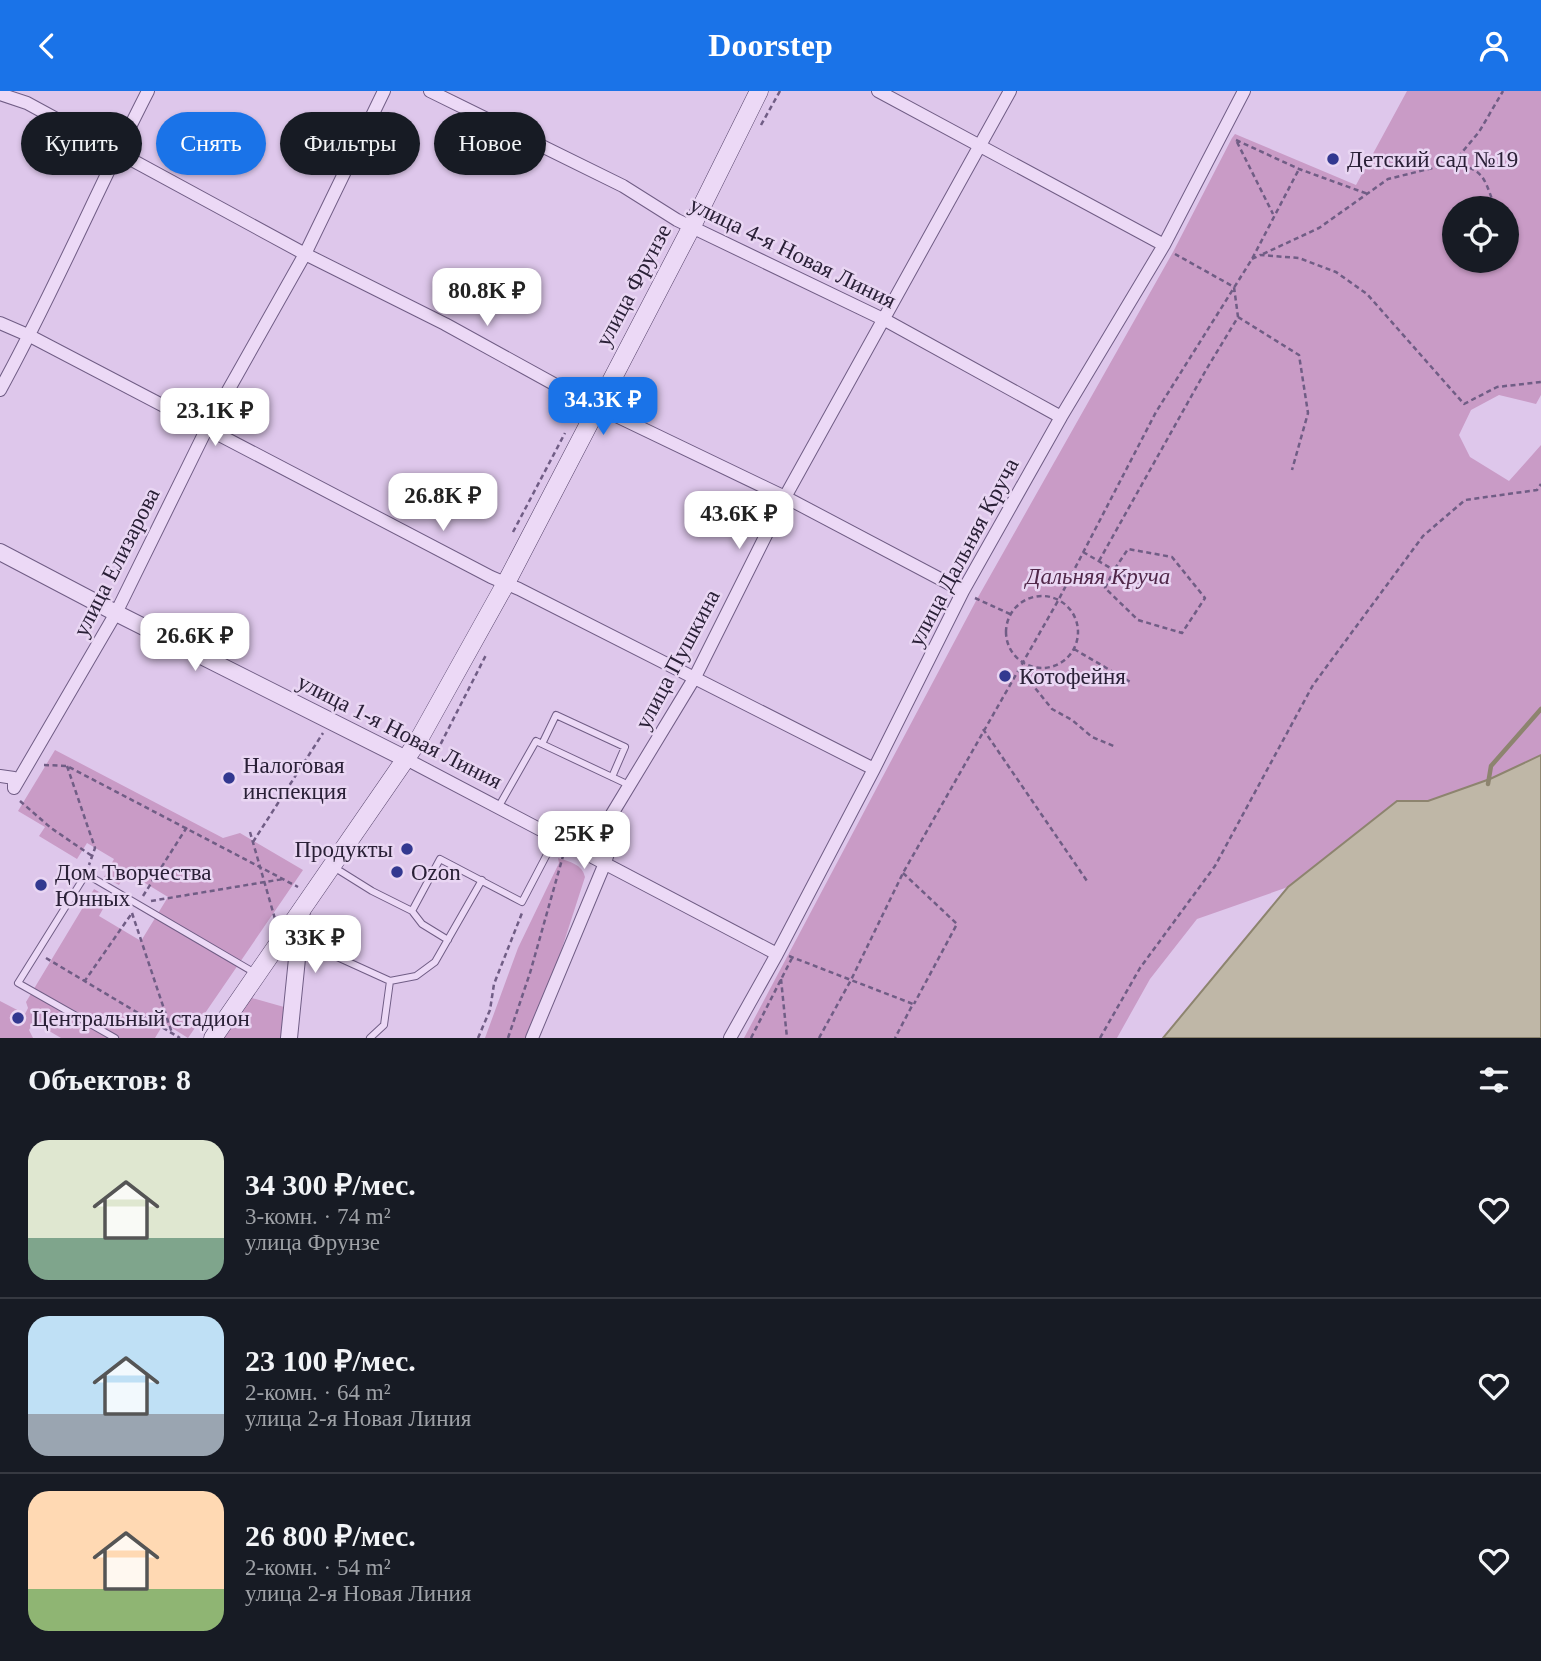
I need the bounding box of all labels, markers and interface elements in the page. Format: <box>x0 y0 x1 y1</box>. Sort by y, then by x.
icon: back <box>28 27 66 65</box>
text: Doorstep <box>708 27 833 63</box>
icon: person <box>1475 27 1513 65</box>
chip: Купить <box>21 112 142 175</box>
chip: Снять <box>156 112 266 175</box>
chip: Фильтры <box>280 112 420 175</box>
chip: Новое <box>434 112 546 175</box>
place label: Детский сад №19 <box>1347 147 1518 172</box>
marker: Детский сад №19 <box>1325 151 1341 167</box>
street label: улица 4-я Новая Линия <box>686 192 900 313</box>
map controls <box>1442 196 1519 273</box>
button: locate <box>1442 196 1519 273</box>
street label: улица Фрунзе <box>591 220 676 351</box>
pin: 80.8K ₽ <box>422 268 552 328</box>
text: 80.8K ₽ <box>448 278 526 303</box>
pin: 34.3K ₽ <box>538 377 668 437</box>
text: 34.3K ₽ <box>564 387 642 412</box>
pin: 23.1K ₽ <box>150 389 280 448</box>
text: 23.1K ₽ <box>176 398 254 423</box>
street label: улица Дальняя Круча <box>903 454 1024 651</box>
pin: 26.8K ₽ <box>378 473 508 533</box>
text: 26.8K ₽ <box>404 483 482 508</box>
street label: улица Елизарова <box>68 484 165 641</box>
pin: 43.6K ₽ <box>674 491 804 551</box>
text: 43.6K ₽ <box>700 501 778 526</box>
park label: Дальняя Круча <box>1024 564 1170 589</box>
street label: улица Пушкина <box>630 585 725 733</box>
pin: 26.6K ₽ <box>130 613 260 673</box>
text: 26.6K ₽ <box>156 623 234 648</box>
place label: Котофейня <box>1019 664 1126 689</box>
marker: Котофейня <box>997 668 1013 684</box>
street label: улица 1-я Новая Линия <box>293 669 507 794</box>
place label: Налоговая инспекция <box>243 753 347 804</box>
marker: Налоговая инспекция <box>221 770 237 786</box>
pin: 25K ₽ <box>535 811 633 871</box>
text: 25K ₽ <box>554 821 614 846</box>
place label: Продукты <box>294 837 393 862</box>
marker: Продукты <box>399 841 415 857</box>
place label: Дом Творчества Юнных <box>55 860 211 911</box>
place label: Ozon <box>411 860 461 885</box>
marker: Ozon <box>389 864 405 880</box>
marker: Дом Творчества Юнных <box>33 877 49 893</box>
pin: 33K ₽ <box>266 915 364 975</box>
text: 33K ₽ <box>285 925 345 950</box>
place label: Центральный стадион <box>32 1006 250 1031</box>
marker: Центральный стадион <box>10 1010 26 1026</box>
icon: filters <box>1475 1061 1513 1099</box>
text: Объектов: 8 <box>28 1063 191 1096</box>
icon: home <box>84 1168 168 1252</box>
text: 34 300 ₽/мес. <box>245 1168 416 1201</box>
icon: heart <box>1475 1191 1513 1229</box>
text: 3-комн. · 74 m² <box>245 1204 391 1229</box>
text: улица Фрунзе <box>245 1230 380 1255</box>
icon: home <box>84 1344 168 1428</box>
text: 23 100 ₽/мес. <box>245 1344 416 1377</box>
icon: heart <box>1475 1367 1513 1405</box>
text: 2-комн. · 64 m² <box>245 1380 391 1405</box>
text: улица 2-я Новая Линия <box>245 1406 471 1431</box>
icon: home <box>84 1519 168 1603</box>
text: 26 800 ₽/мес. <box>245 1519 416 1552</box>
icon: heart <box>1475 1542 1513 1580</box>
text: 2-комн. · 54 m² <box>245 1555 391 1580</box>
text: улица 2-я Новая Линия <box>245 1581 471 1606</box>

